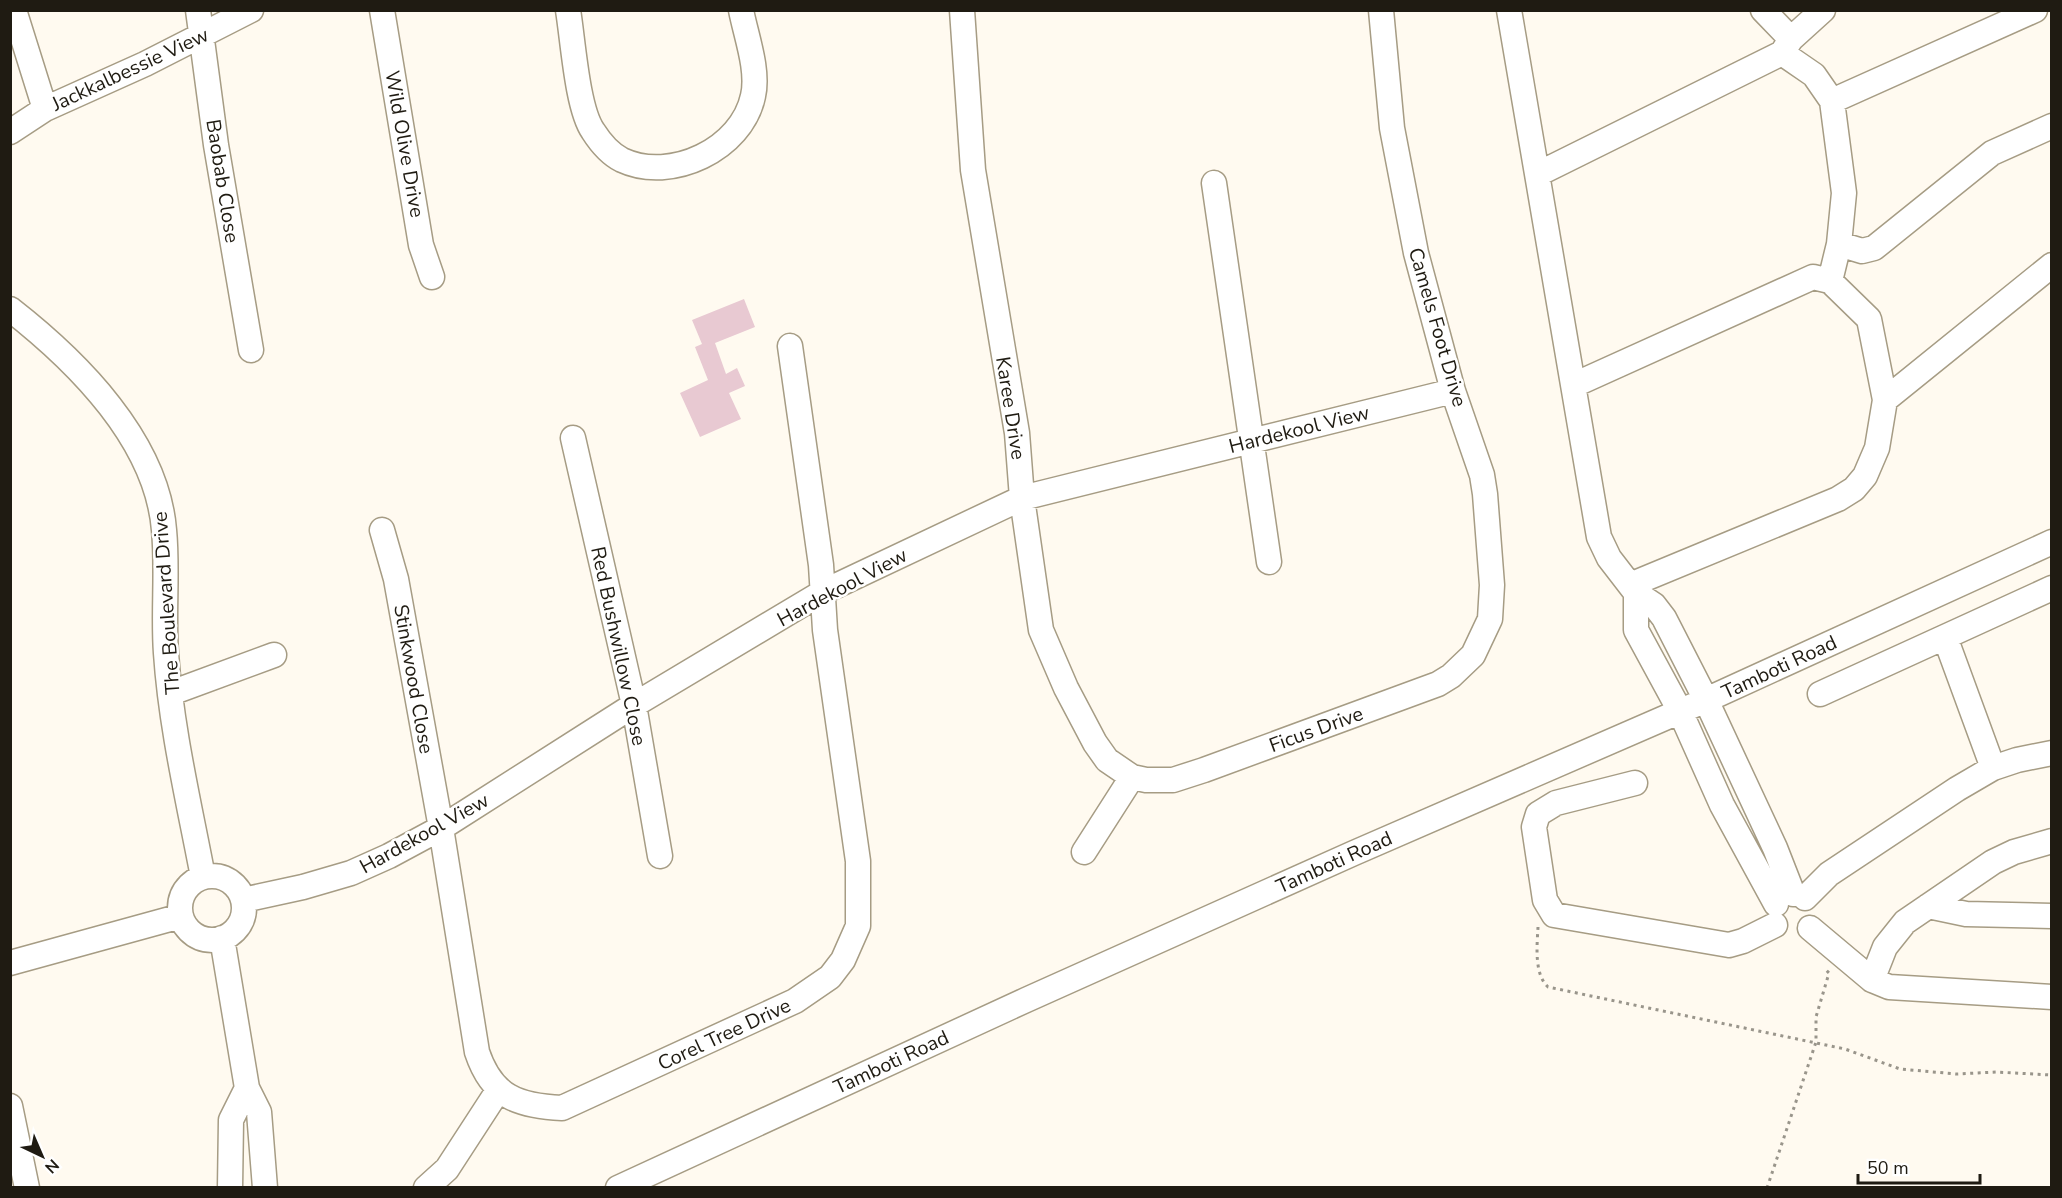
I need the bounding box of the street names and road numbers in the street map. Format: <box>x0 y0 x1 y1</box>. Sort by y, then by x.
street label: Jackkalbessie View <box>46 21 213 118</box>
street label: Wild Olive Drive <box>378 69 431 220</box>
street label: Baobab Close <box>199 117 246 245</box>
street label: Camels Foot Drive <box>1402 244 1473 410</box>
street label: Karee Drive <box>989 355 1032 462</box>
street label: Hardekool View <box>1226 399 1372 460</box>
street label: The Boulevard Drive <box>147 511 186 695</box>
street label: Hardekool View <box>772 542 912 633</box>
street label: Red Bushwillow Close <box>584 544 653 748</box>
street label: Stinkwood Close <box>387 602 440 756</box>
street label: Tamboti Road <box>1717 629 1841 706</box>
street label: Ficus Drive <box>1265 700 1367 759</box>
street label: Hardekool View <box>355 787 494 880</box>
street label: Tamboti Road <box>1272 825 1396 900</box>
street label: Corel Tree Drive <box>653 992 795 1077</box>
street label: Tamboti Road <box>829 1024 953 1101</box>

